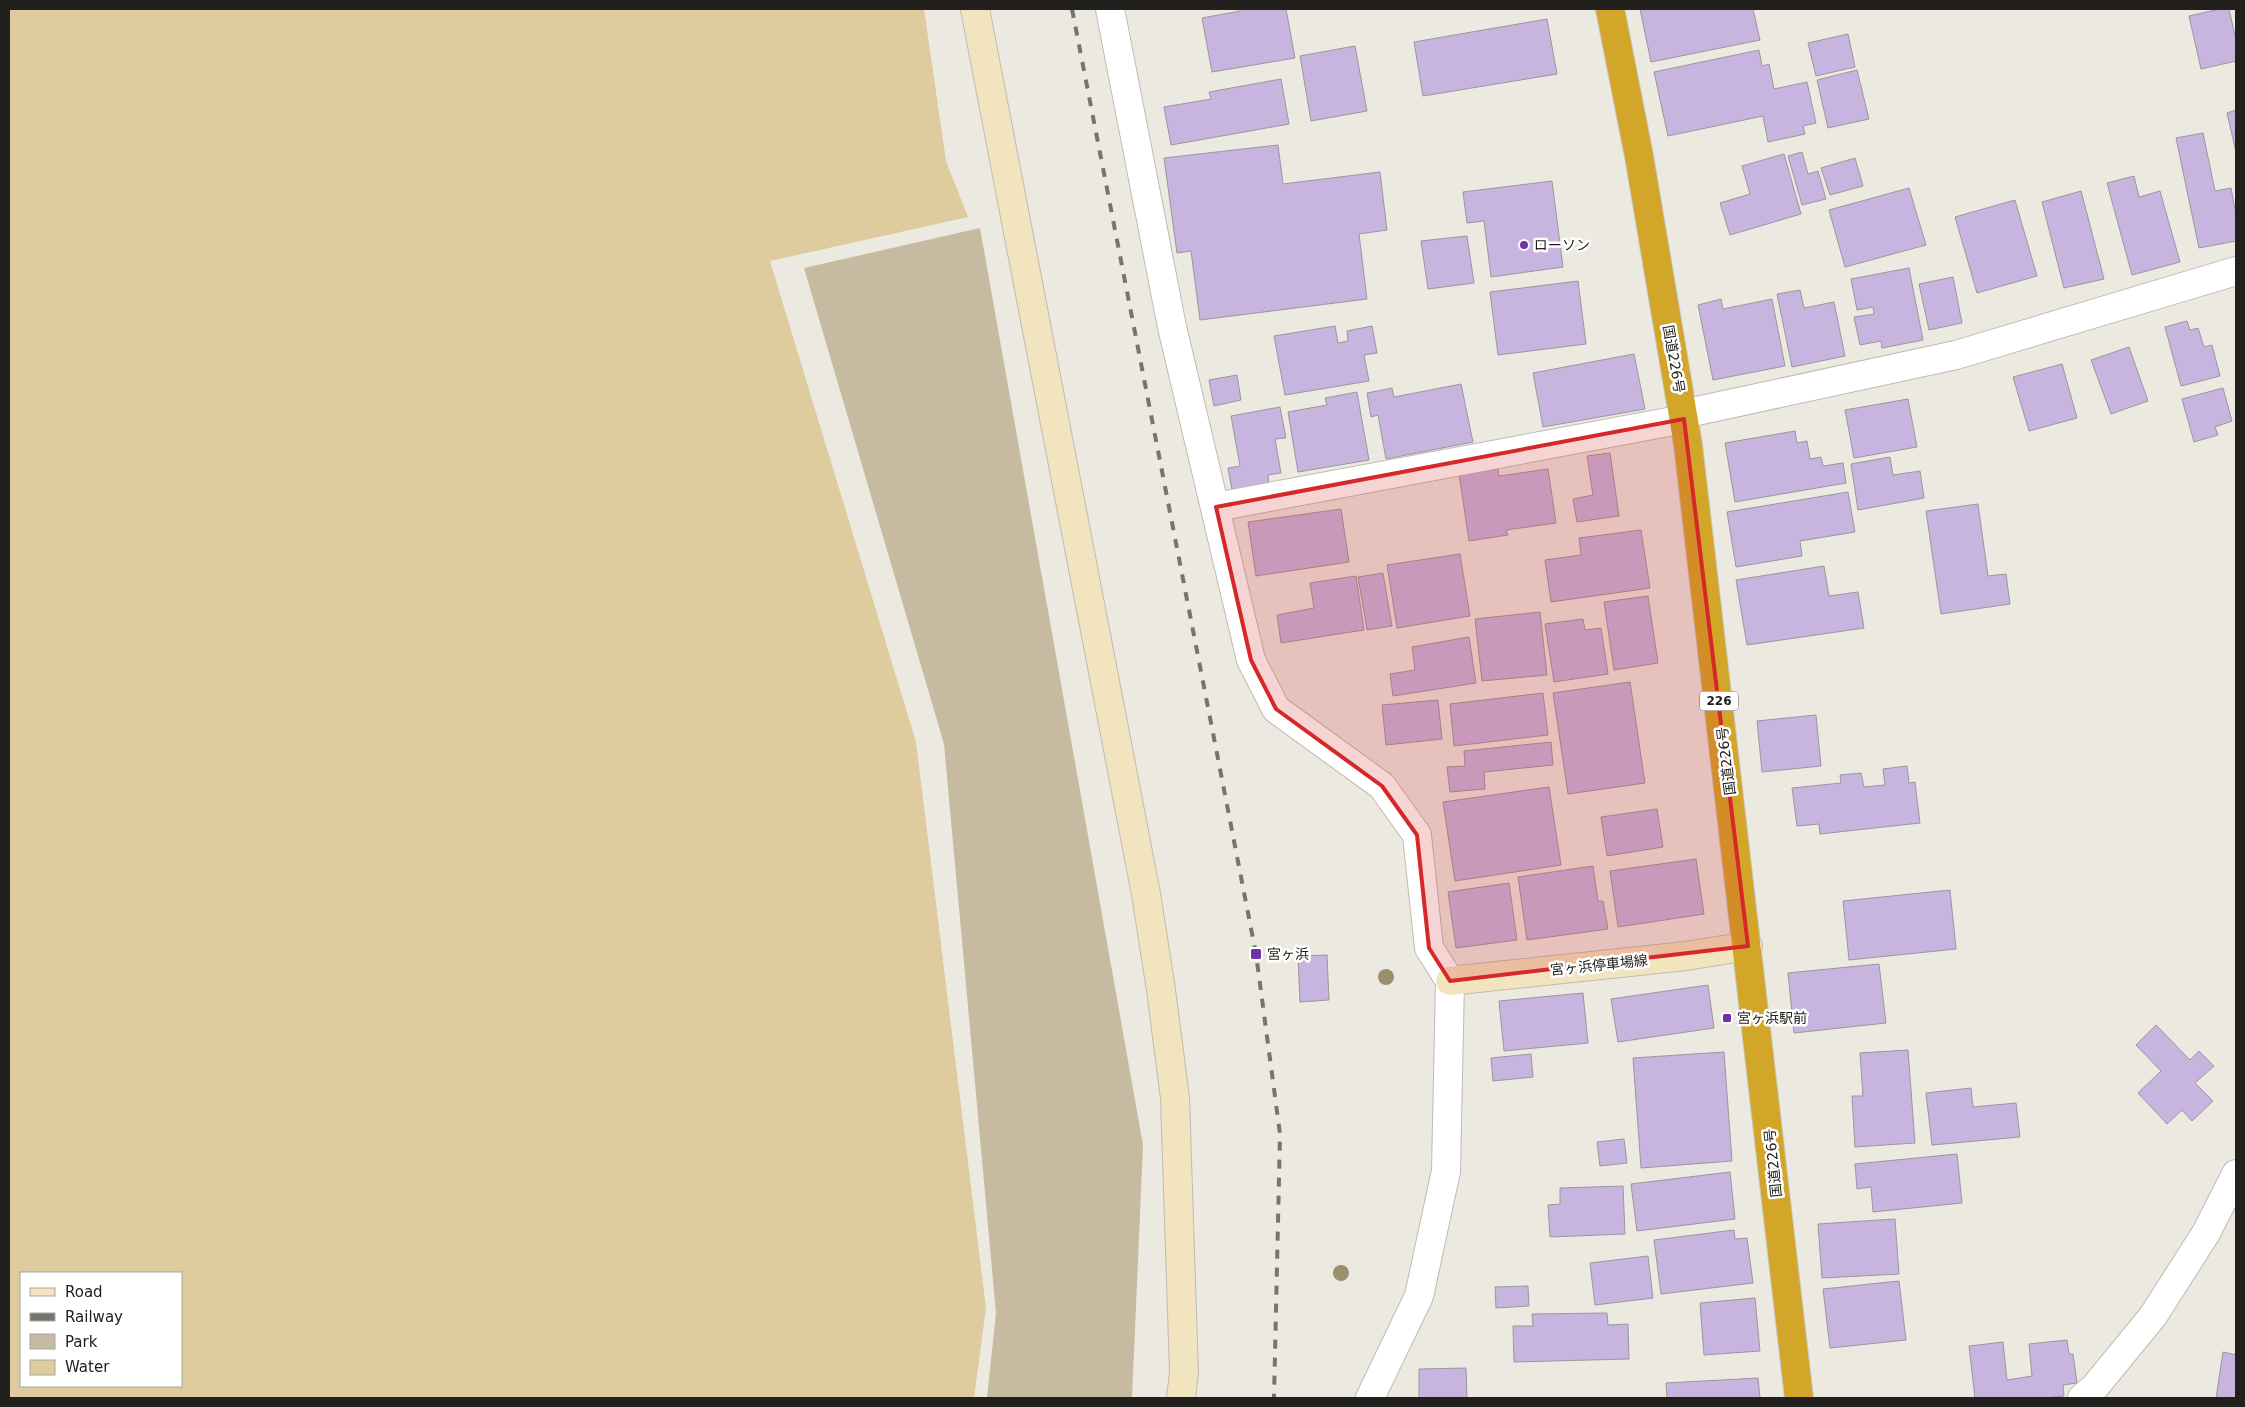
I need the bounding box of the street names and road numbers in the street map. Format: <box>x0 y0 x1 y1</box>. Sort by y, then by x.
street label: 国道226号 <box>1660 324 1688 394</box>
road number: 226 <box>1700 691 1738 710</box>
street label: 国道226号 <box>1714 726 1738 796</box>
street label: 宮ヶ浜停車場線 <box>1549 952 1649 978</box>
street label: 国道226号 <box>1761 1128 1785 1198</box>

